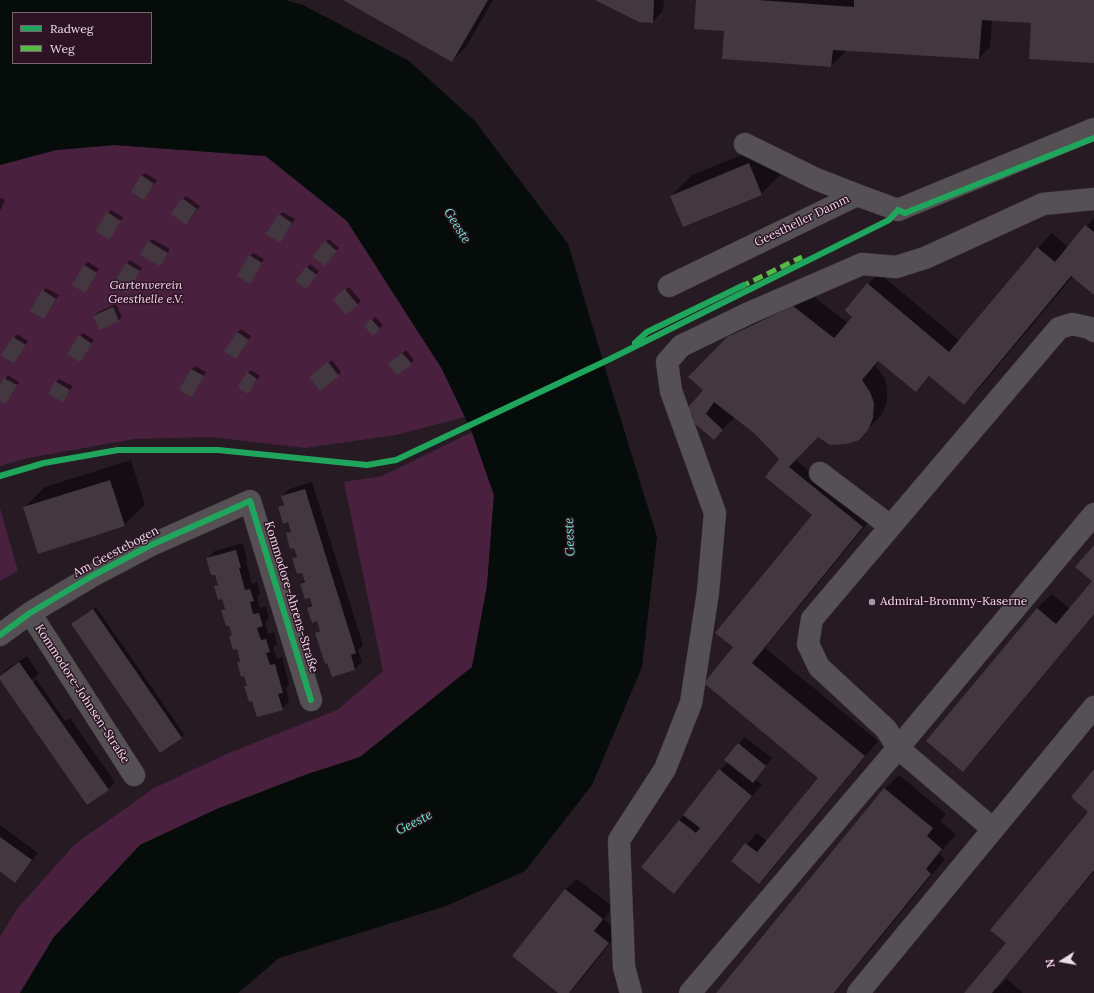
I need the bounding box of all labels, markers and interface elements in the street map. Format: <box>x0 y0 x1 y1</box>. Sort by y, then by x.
legend <box>12 12 152 64</box>
text: Radweg <box>50 21 93 36</box>
text: Weg <box>50 41 75 56</box>
street label: Geestheller Damm <box>752 192 852 250</box>
water label: Geeste <box>440 205 474 247</box>
park label: Gartenverein Geesthelle e.V. <box>108 279 184 307</box>
water label: Geeste <box>562 517 578 557</box>
street label: Kommodore-Ahrens-Straße <box>261 520 321 674</box>
street label: Am Geestebogen <box>71 523 161 581</box>
place label: Admiral-Brommy-Kaserne <box>880 595 1027 609</box>
marker: Admiral-Brommy-Kaserne <box>867 597 877 607</box>
street label: Kommodore-Johnsen-Straße <box>32 622 132 766</box>
water label: Geeste <box>393 807 435 839</box>
north arrow <box>1042 941 1082 981</box>
text: N <box>1043 958 1058 969</box>

